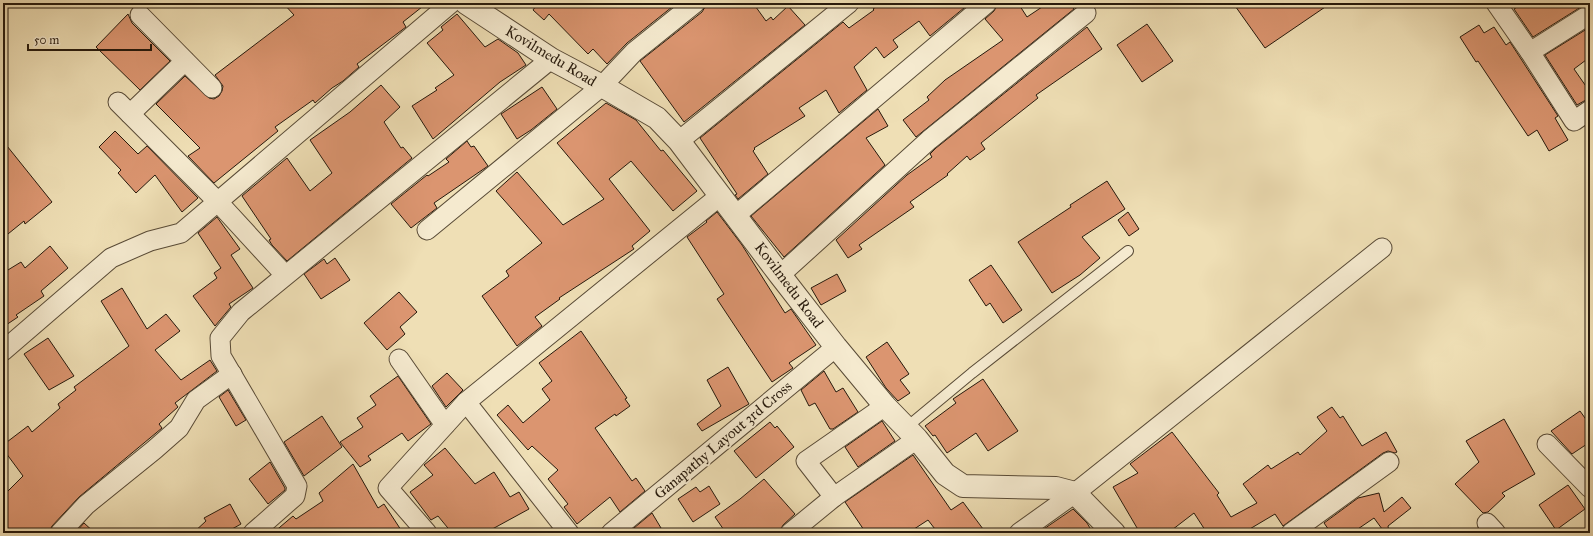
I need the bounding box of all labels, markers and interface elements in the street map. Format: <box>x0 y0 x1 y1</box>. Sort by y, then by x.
street label: Kovilmedu Road <box>502 22 600 90</box>
scale bar <box>28 26 151 52</box>
text: 50 m <box>34 33 59 47</box>
street label: Kovilmedu Road <box>751 238 827 332</box>
street label: Ganapathy Layout 3rd Cross <box>650 377 796 503</box>

